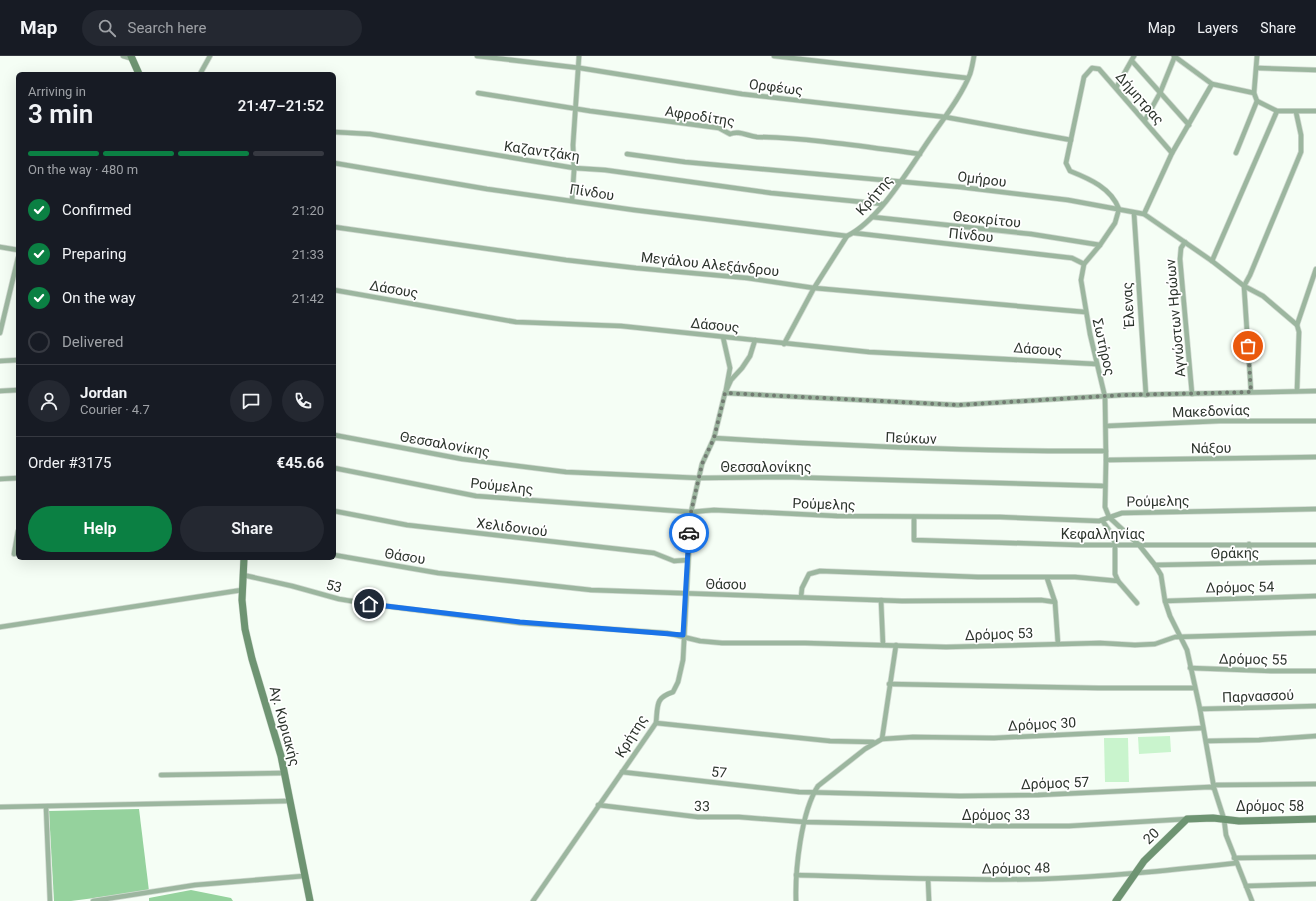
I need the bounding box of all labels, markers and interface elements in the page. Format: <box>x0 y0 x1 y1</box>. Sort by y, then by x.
search box <box>82 10 362 46</box>
text: Map <box>20 16 58 39</box>
icon: search <box>96 17 118 39</box>
text: Search here <box>128 19 206 37</box>
text: Map <box>1148 20 1175 36</box>
text: Layers <box>1197 20 1238 36</box>
text: Share <box>1260 20 1296 36</box>
street label: Δήμητρας <box>1113 68 1167 128</box>
street label: Ορφέως <box>748 76 804 99</box>
text: Arriving in <box>28 84 86 99</box>
text: 21:47–21:52 <box>238 97 324 115</box>
text: 3 min <box>28 99 93 129</box>
street label: Αφροδίτης <box>664 103 736 130</box>
street label: Καζαντζάκη <box>503 138 581 164</box>
text: On the way · 480 m <box>28 162 138 177</box>
street label: Ομήρου <box>957 168 1007 190</box>
street label: Κρήτης <box>852 172 896 218</box>
street label: Πίνδου <box>569 181 615 203</box>
icon: check <box>28 199 50 221</box>
text: Confirmed <box>62 201 132 219</box>
text: 21:20 <box>292 203 324 218</box>
street label: Θεοκρίτου <box>952 207 1022 231</box>
street label: Πίνδου <box>948 225 994 245</box>
icon: check <box>28 243 50 265</box>
text: Preparing <box>62 245 126 263</box>
text: 21:33 <box>292 247 324 262</box>
street label: Μεγάλου Αλεξάνδρου <box>640 249 780 279</box>
street label: Αγνώστων Ηρώων <box>1162 258 1188 378</box>
street label: Δάσους <box>369 277 419 301</box>
street label: Έλενας <box>1119 282 1137 329</box>
icon: check <box>28 287 50 309</box>
text: On the way <box>62 289 136 307</box>
text: 21:42 <box>292 291 324 306</box>
street label: Δάσους <box>690 314 740 336</box>
street label: Σωτήρος <box>1090 317 1118 377</box>
pin <box>1231 329 1265 363</box>
text: Delivered <box>62 333 124 351</box>
icon: bag <box>1237 335 1259 357</box>
street label: Δάσους <box>1013 339 1063 359</box>
button: person <box>28 380 70 422</box>
button: chat <box>230 380 272 422</box>
button: phone <box>282 380 324 422</box>
text: Jordan <box>80 384 127 402</box>
text: Courier · 4.7 <box>80 402 150 417</box>
street label: Μακεδονίας <box>1172 402 1250 420</box>
street label: Θεσσαλονίκης <box>399 428 491 460</box>
street label: Πεύκων <box>885 429 937 447</box>
street label: Νάξου <box>1191 440 1231 456</box>
text: Order #3175 <box>28 454 111 472</box>
text: €45.66 <box>277 454 324 472</box>
street label: Θεσσαλονίκης <box>720 459 812 475</box>
street label: Ρούμελης <box>470 475 534 497</box>
street label: Ρούμελης <box>1126 492 1190 510</box>
street label: Ρούμελης <box>792 495 856 513</box>
button: Help <box>28 506 172 552</box>
button: Share <box>180 506 324 552</box>
courier <box>669 513 709 553</box>
street label: Χελιδονιού <box>476 515 548 539</box>
icon: car <box>678 522 700 544</box>
street label: Κεφαλληνίας <box>1061 526 1145 543</box>
street label: Θάσου <box>383 545 427 567</box>
street label: Θράκης <box>1211 545 1259 561</box>
street label: 53 <box>324 576 344 596</box>
street label: Θάσου <box>705 576 747 592</box>
street label: Δρόμος 54 <box>1206 578 1274 596</box>
pin <box>352 587 386 621</box>
icon: home <box>358 593 380 615</box>
street label: Δρόμος 53 <box>965 625 1033 643</box>
street label: Δρόμος 55 <box>1219 650 1287 668</box>
street label: Αγ. Κυριακής <box>267 684 303 768</box>
street label: Παρνασσού <box>1222 687 1294 705</box>
street label: Κρήτης <box>612 712 650 760</box>
street label: Δρόμος 30 <box>1007 714 1077 734</box>
street label: 57 <box>710 763 728 781</box>
street label: Δρόμος 57 <box>1021 774 1090 792</box>
street label: 33 <box>694 798 710 814</box>
street label: Δρόμος 58 <box>1236 798 1304 814</box>
street label: Δρόμος 33 <box>962 807 1030 823</box>
street label: 20 <box>1140 825 1162 847</box>
street label: Δρόμος 48 <box>982 859 1050 877</box>

